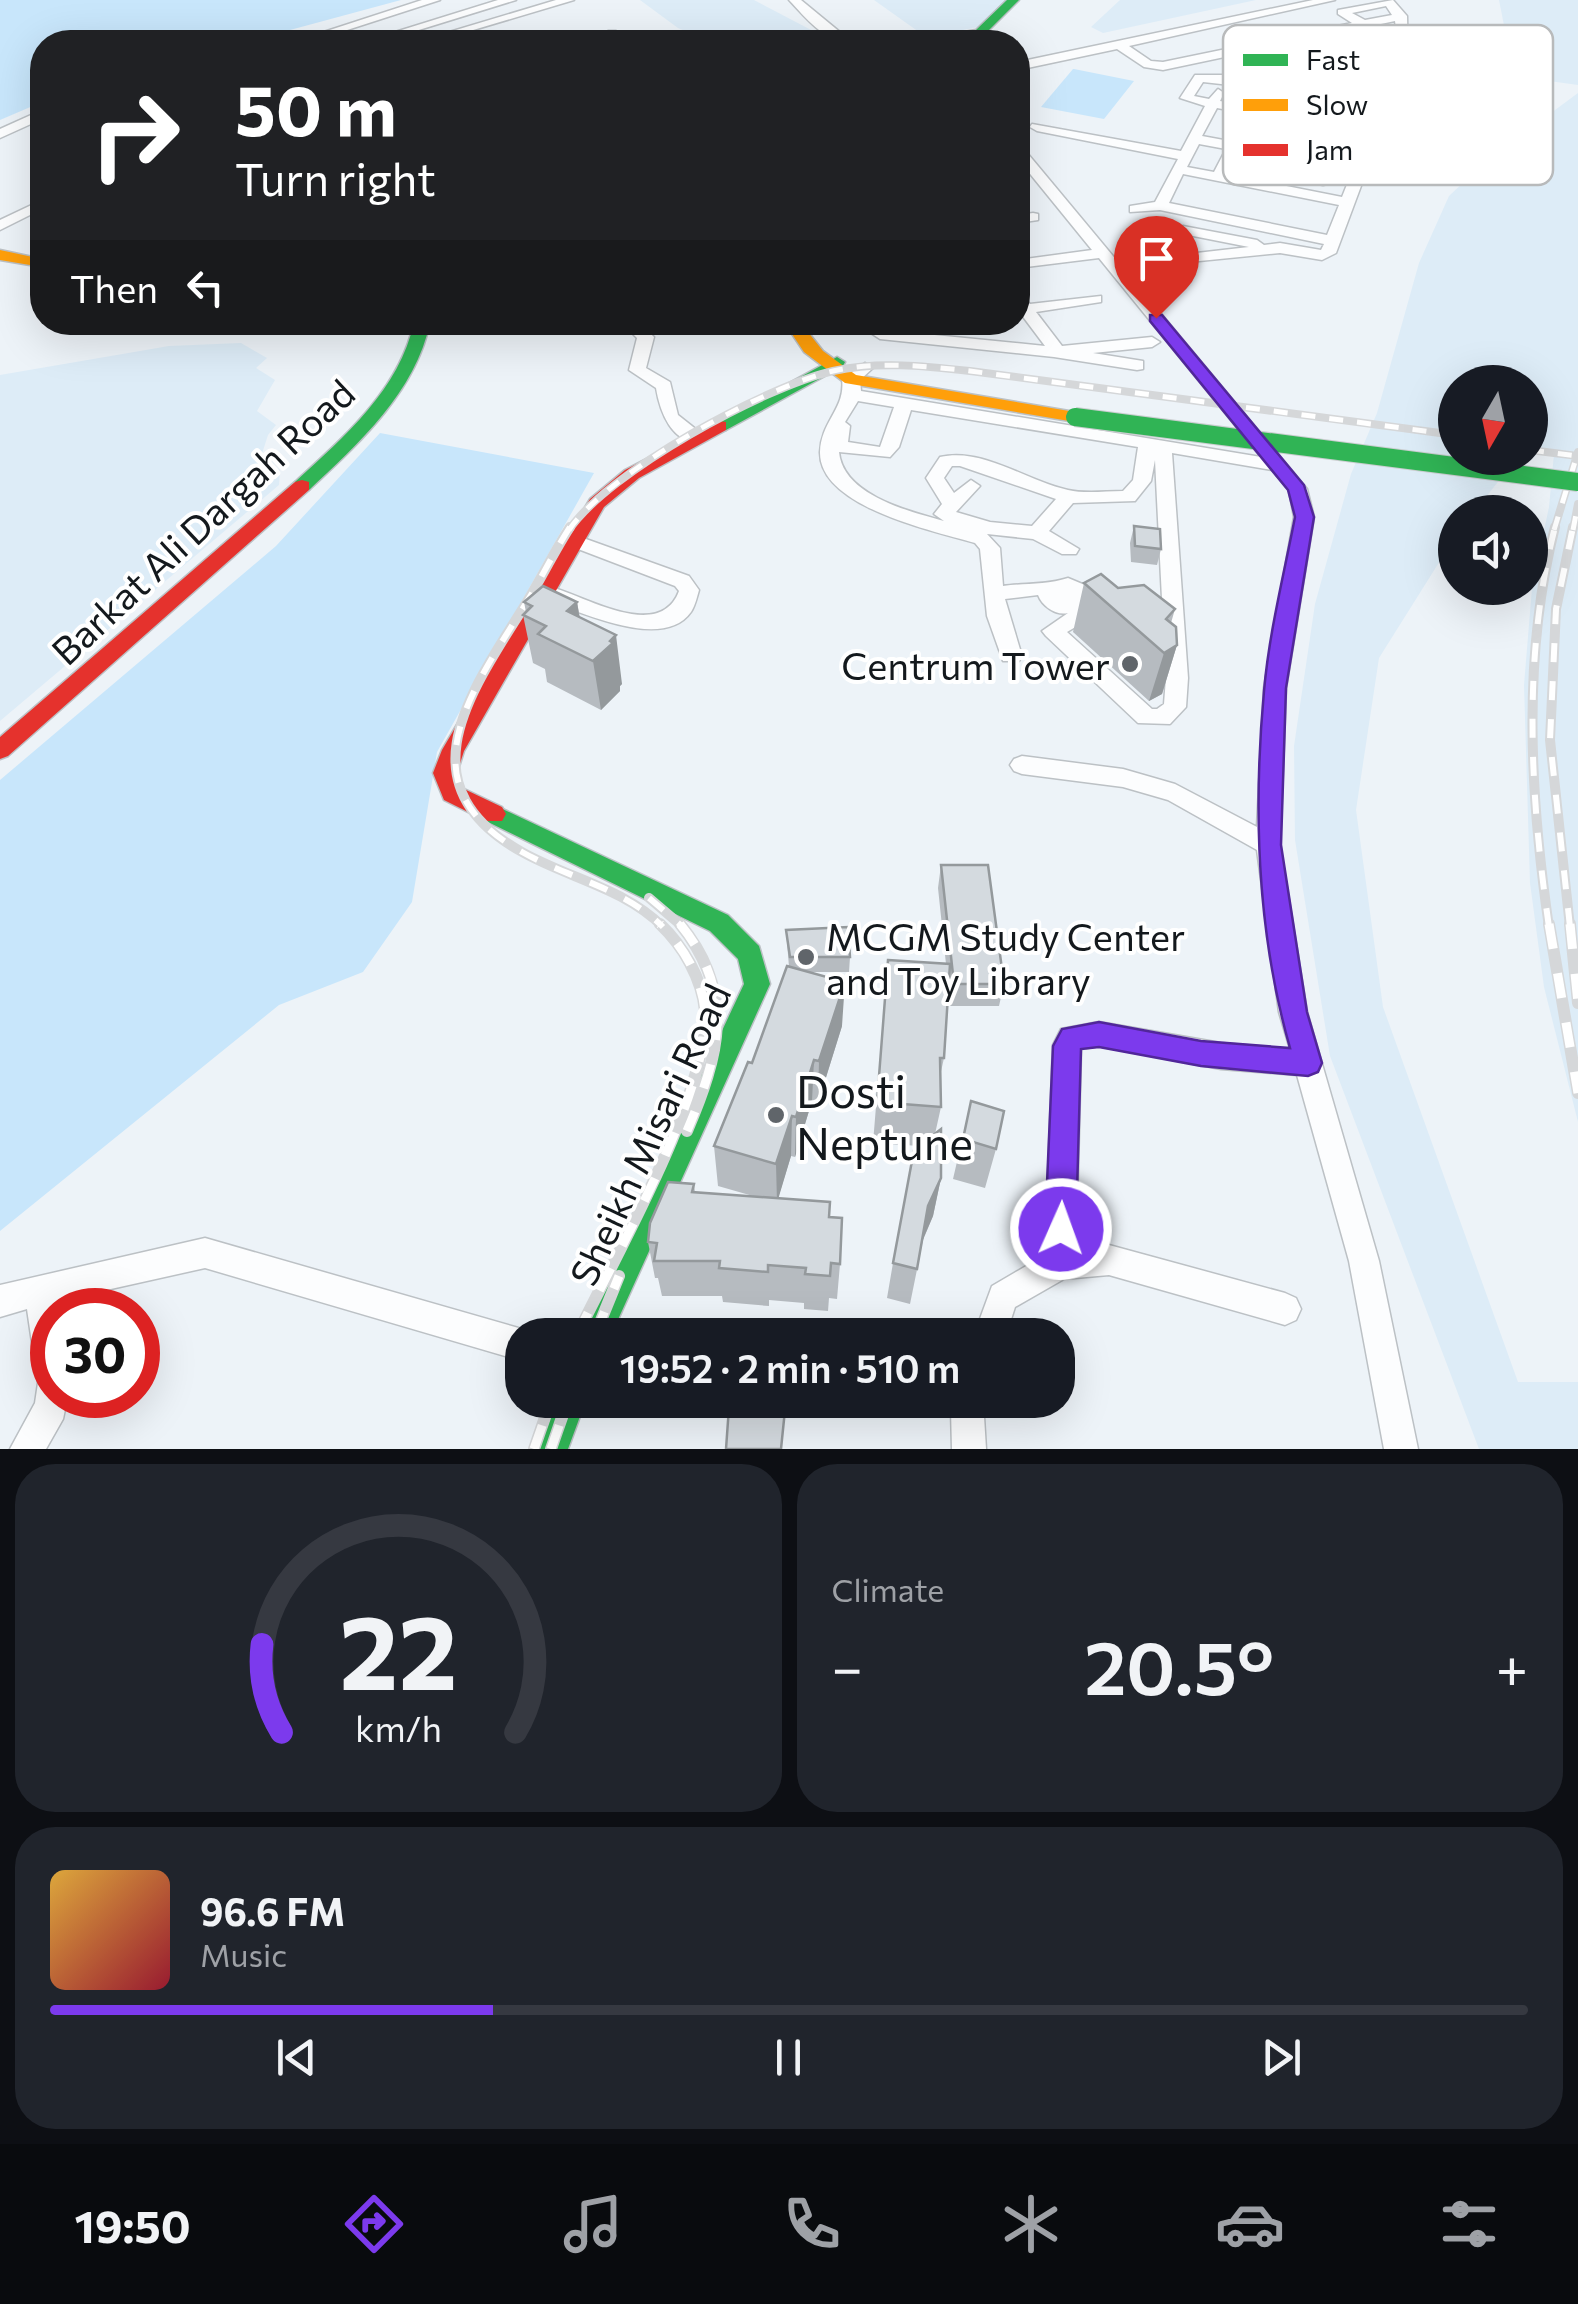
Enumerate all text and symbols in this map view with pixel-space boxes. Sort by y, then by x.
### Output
legend [1223,25,1553,185]
text: Fast [1306,42,1360,76]
text: 50 m [235,65,397,150]
icon: right [70,70,200,200]
text: Slow [1306,87,1368,121]
text: Jam [1306,132,1353,166]
text: Turn right [235,150,436,205]
pin [1114,216,1199,319]
icon: arrive [1129,231,1184,286]
icon: left [178,260,233,315]
text: Then [70,264,158,311]
north arrow [1438,365,1548,475]
map controls [1438,365,1548,605]
street label: Barkat Ali Dargah Road [41,368,363,674]
button: sound [1438,495,1548,605]
place label: Centrum Tower [841,641,1110,688]
marker: Centrum Tower [1119,653,1141,675]
place label: MCGM Study Center and Toy Library [826,912,1185,1003]
marker: MCGM Study Center and Toy Library [795,946,817,968]
street label: Sheikh Misari Road [558,976,740,1292]
place label: Dosti Neptune [796,1062,973,1169]
marker: Dosti Neptune [765,1104,787,1126]
position arrow [1009,1177,1113,1281]
speed limit sign: 30 [30,1288,160,1418]
text: 19:52 · 2 min · 510 m [620,1344,960,1391]
text: Climate [832,1569,944,1609]
text: 22 [339,1584,457,1711]
text: 20.5° [1084,1619,1274,1710]
text: − [832,1632,863,1699]
text: + [1496,1632,1528,1699]
text: km/h [355,1706,442,1749]
text: 96.6 FM [200,1887,345,1934]
text: Music [200,1934,287,1974]
icon: previous [269,2030,324,2085]
icon: pause [761,2030,816,2085]
icon: next [1254,2030,1309,2085]
icon: directions [339,2189,409,2259]
icon: music [558,2189,628,2259]
icon: phone [777,2189,847,2259]
icon: climate [996,2189,1066,2259]
icon: car [1215,2189,1285,2259]
icon: filters [1434,2189,1504,2259]
text: 19:50 [74,2197,191,2252]

